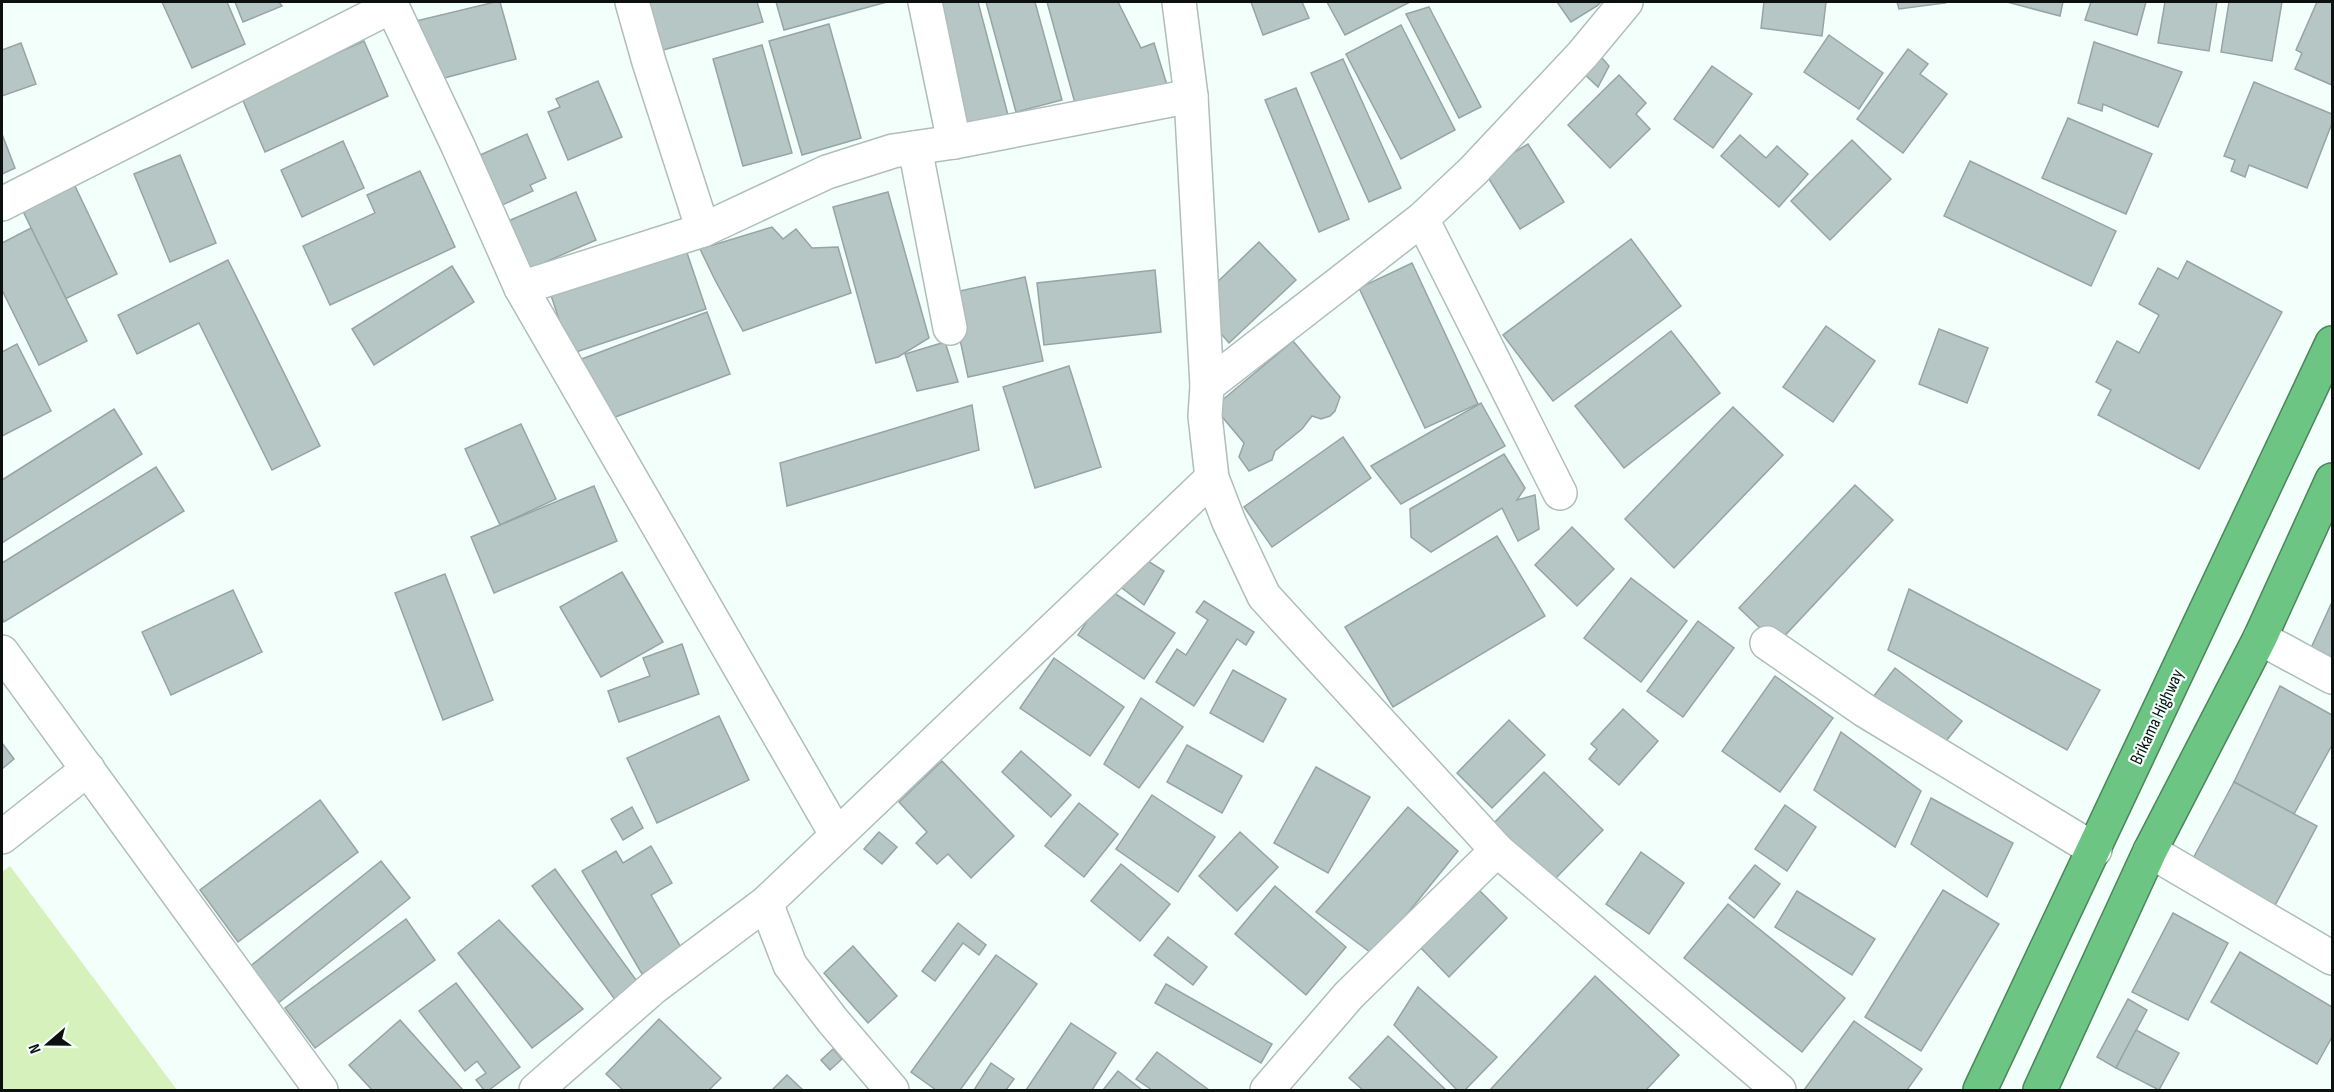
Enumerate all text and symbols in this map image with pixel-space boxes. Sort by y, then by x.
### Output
street label: Brikama Highway [2126,666,2188,768]
north arrow [18,1014,78,1074]
text: N [25,1041,46,1056]

